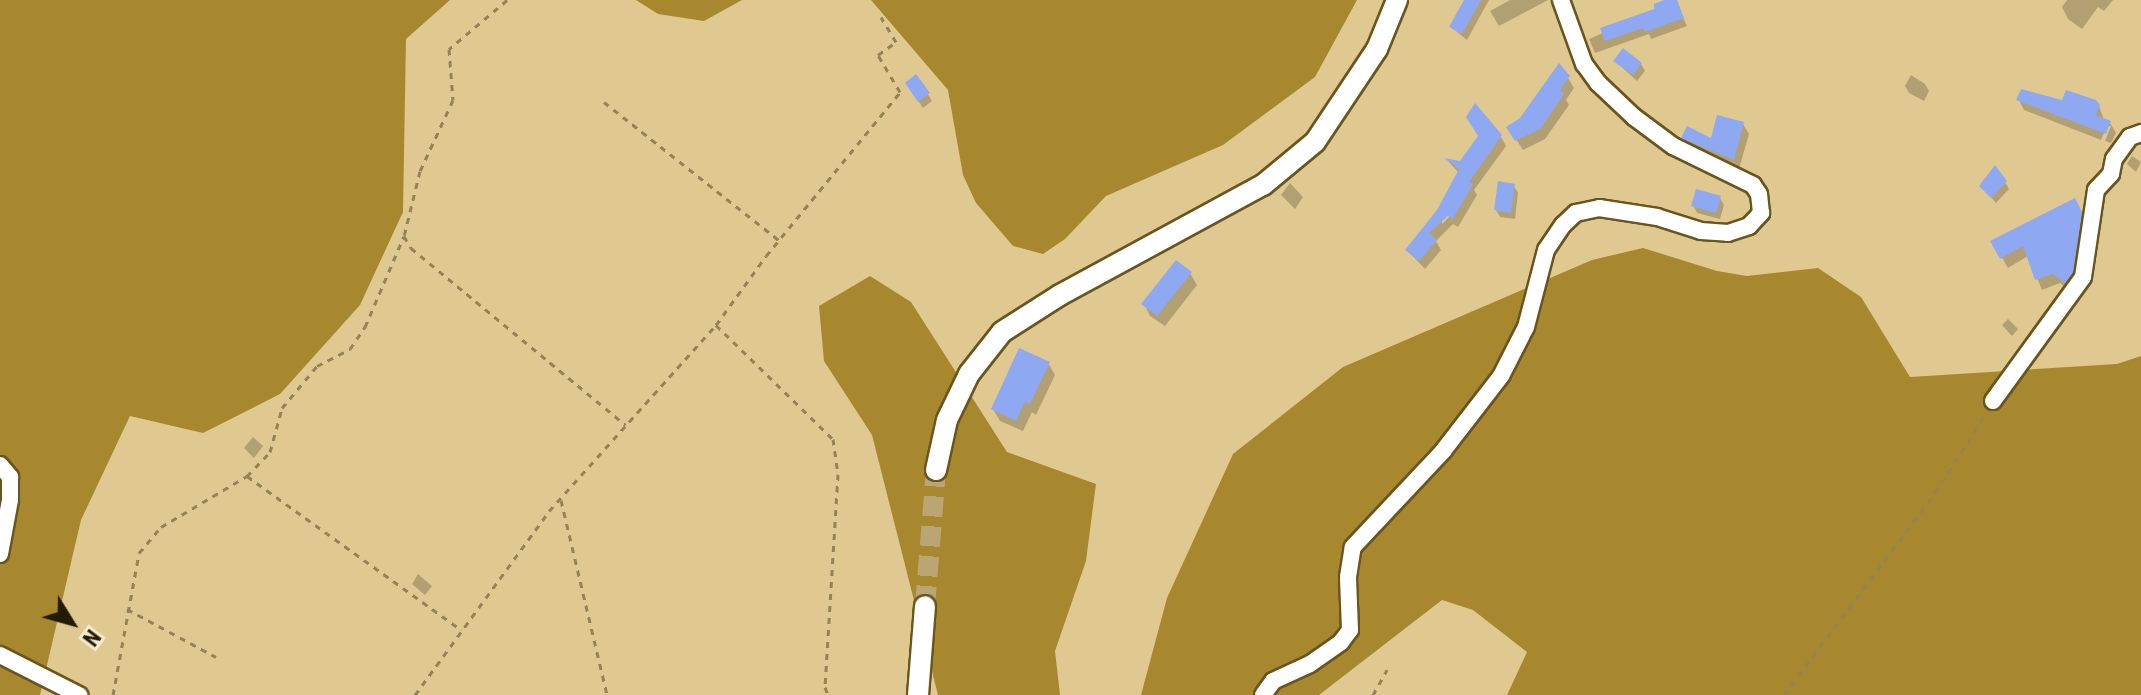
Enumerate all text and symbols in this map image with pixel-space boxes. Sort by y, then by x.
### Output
north arrow [32,583,112,663]
text: N [78,625,106,651]

